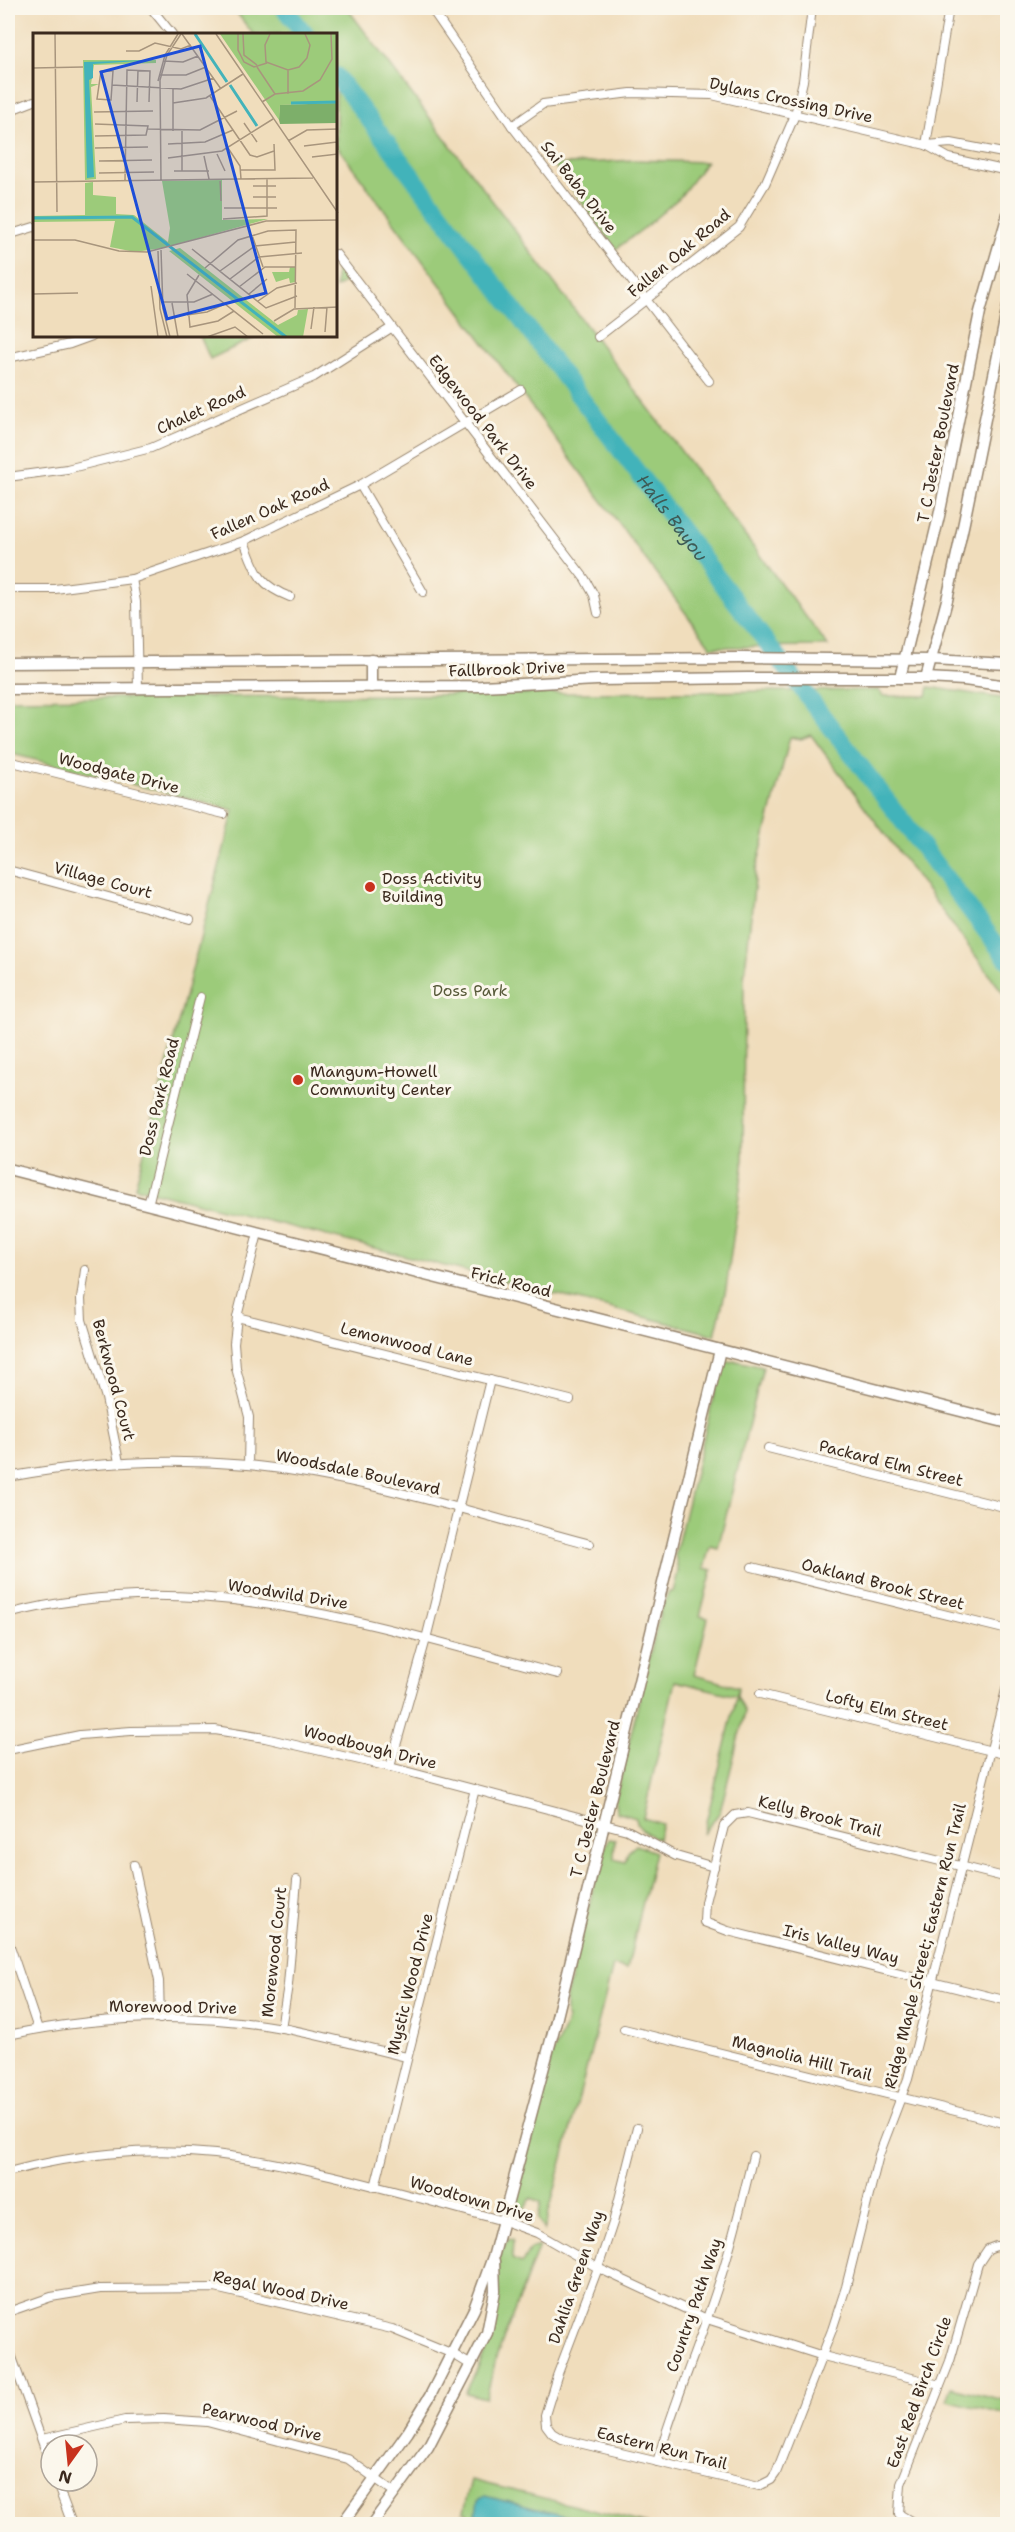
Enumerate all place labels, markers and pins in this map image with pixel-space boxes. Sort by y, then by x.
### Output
place label: Doss Activity Building [382,868,482,907]
marker: Doss Activity Building [363,880,377,894]
place label: Mangum-Howell Community Center [310,1061,452,1100]
marker: Mangum-Howell Community Center [291,1073,305,1087]

